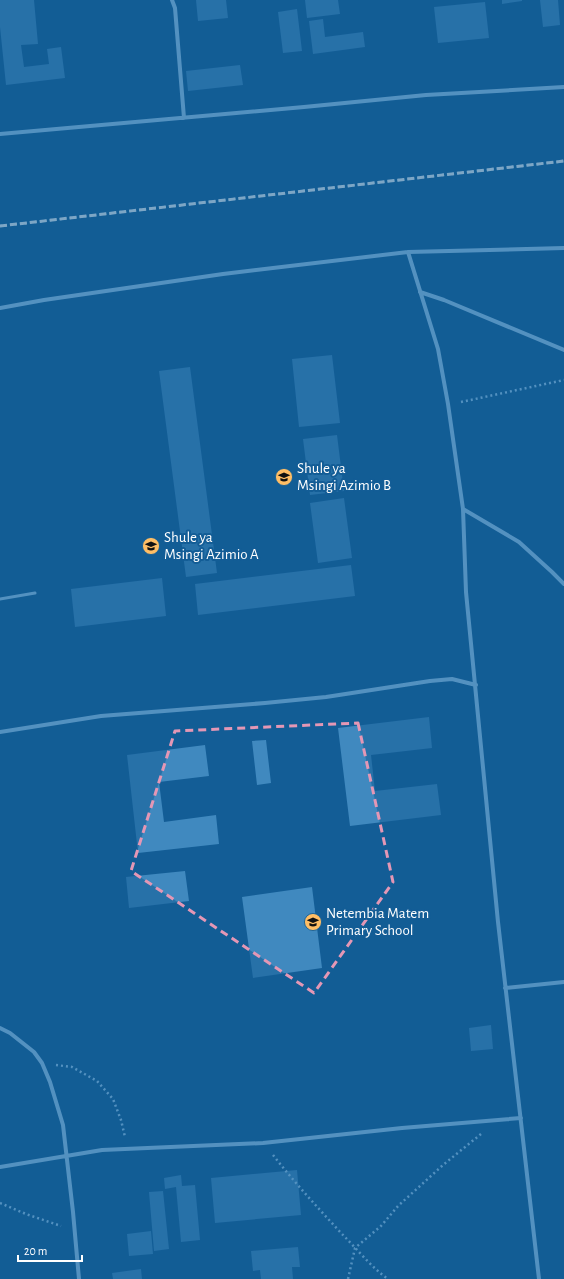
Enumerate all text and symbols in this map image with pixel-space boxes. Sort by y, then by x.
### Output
place label: Shule ya Msingi Azimio B [297,461,391,493]
school or university icon: Shule ya Msingi Azimio B [274,467,294,487]
place label: Shule ya Msingi Azimio A [164,530,259,562]
school or university icon: Shule ya Msingi Azimio A [141,536,161,556]
place label: Netembia Matem Primary School [326,906,429,938]
school or university icon: Netembia Matem Primary School [303,912,323,932]
scale bar [18,1237,82,1263]
text: 20 m [24,1245,47,1257]

